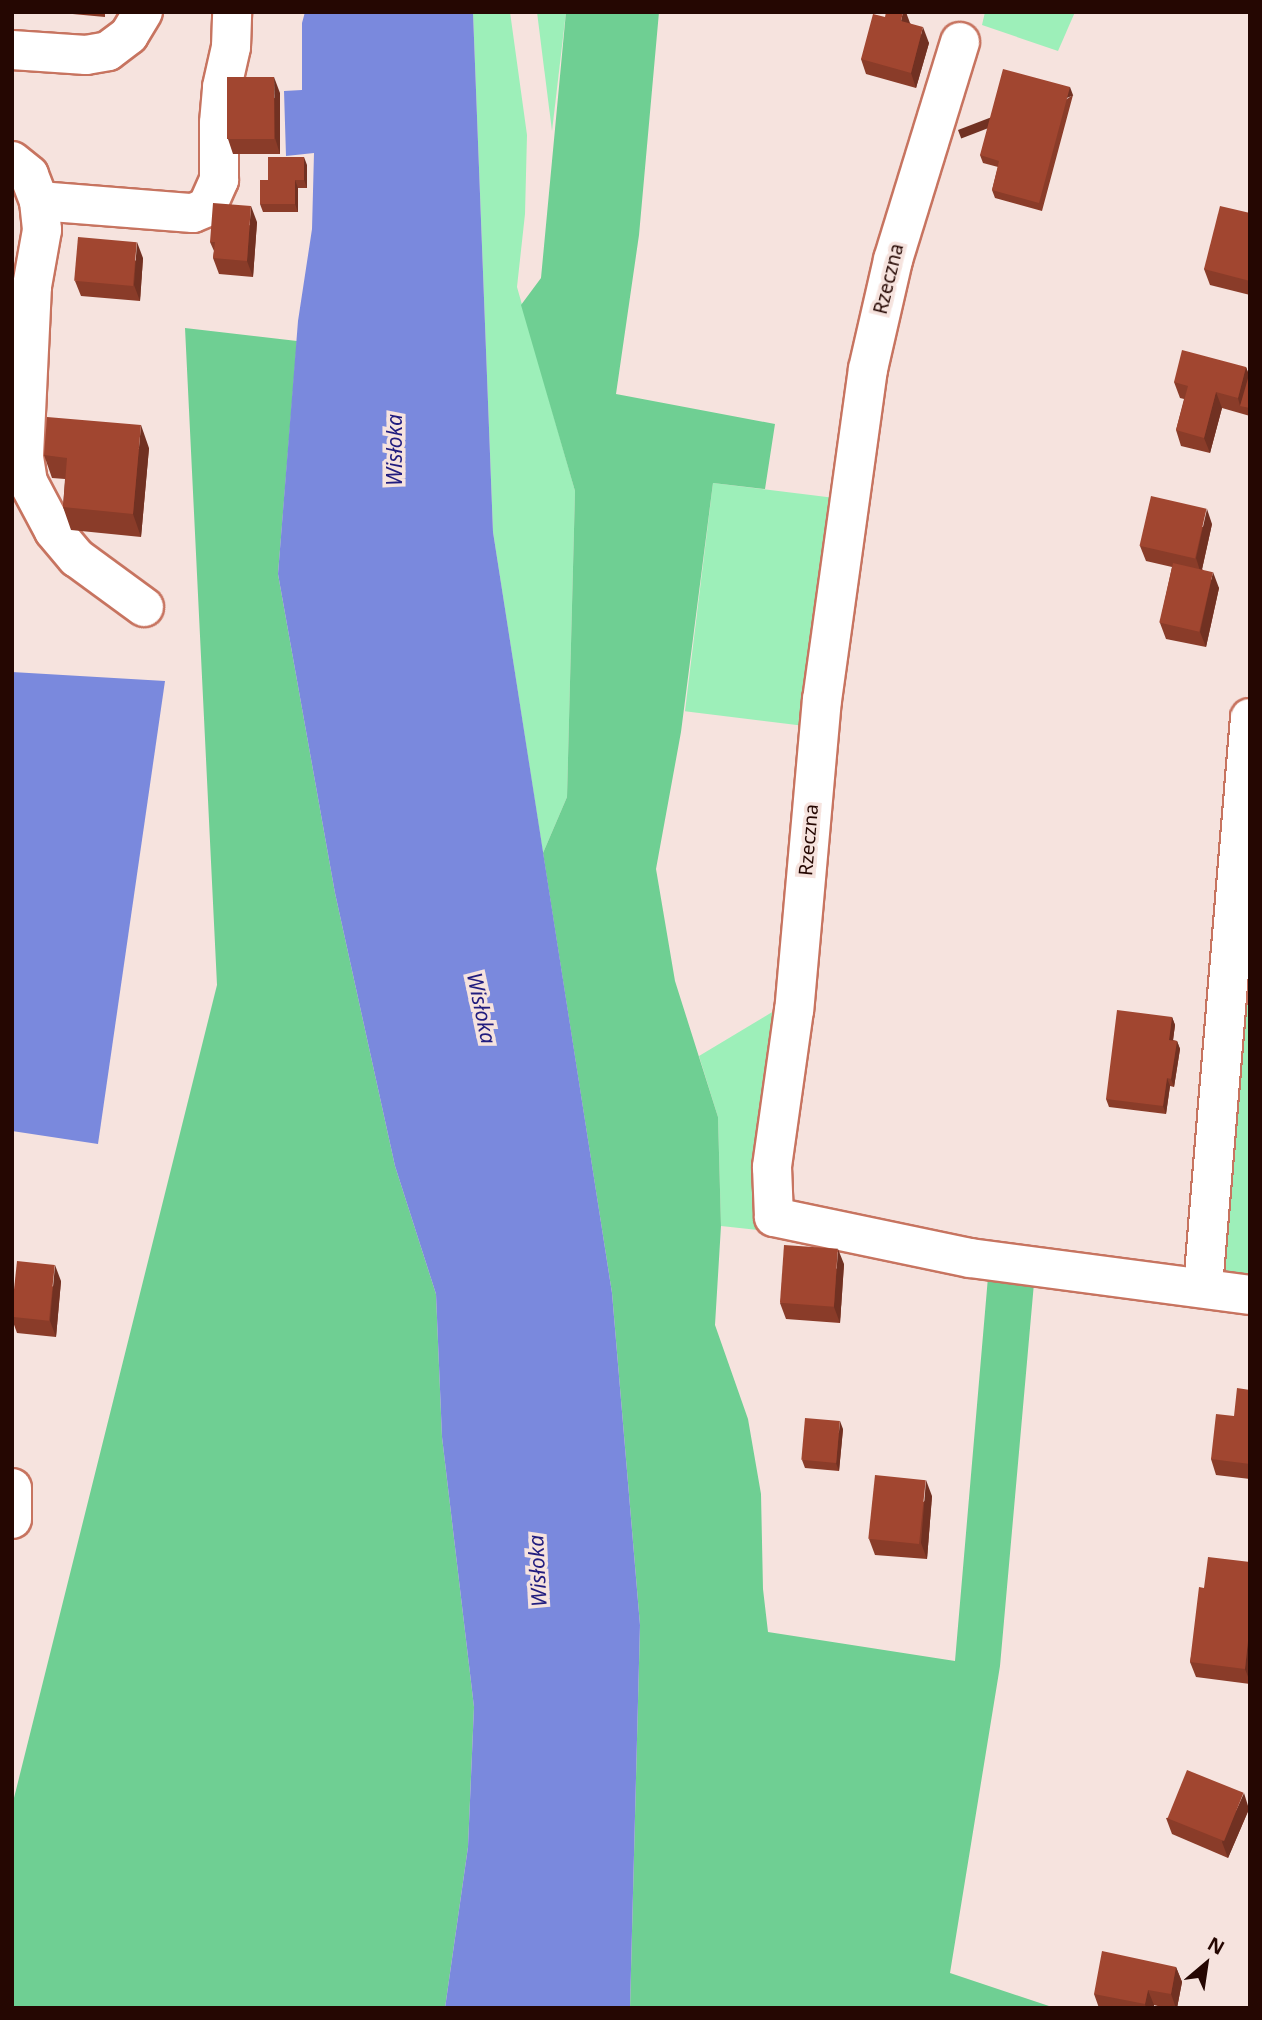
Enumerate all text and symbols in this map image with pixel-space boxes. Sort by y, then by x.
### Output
street label: Rzeczna [869,241,909,317]
water label: Wisłoka [381,414,407,486]
street label: Rzeczna [795,803,823,877]
water label: Wisłoka [462,970,502,1046]
water label: Wisłoka [523,1534,551,1608]
north arrow [1171,1929,1241,1999]
text: N [1203,1931,1229,1961]

